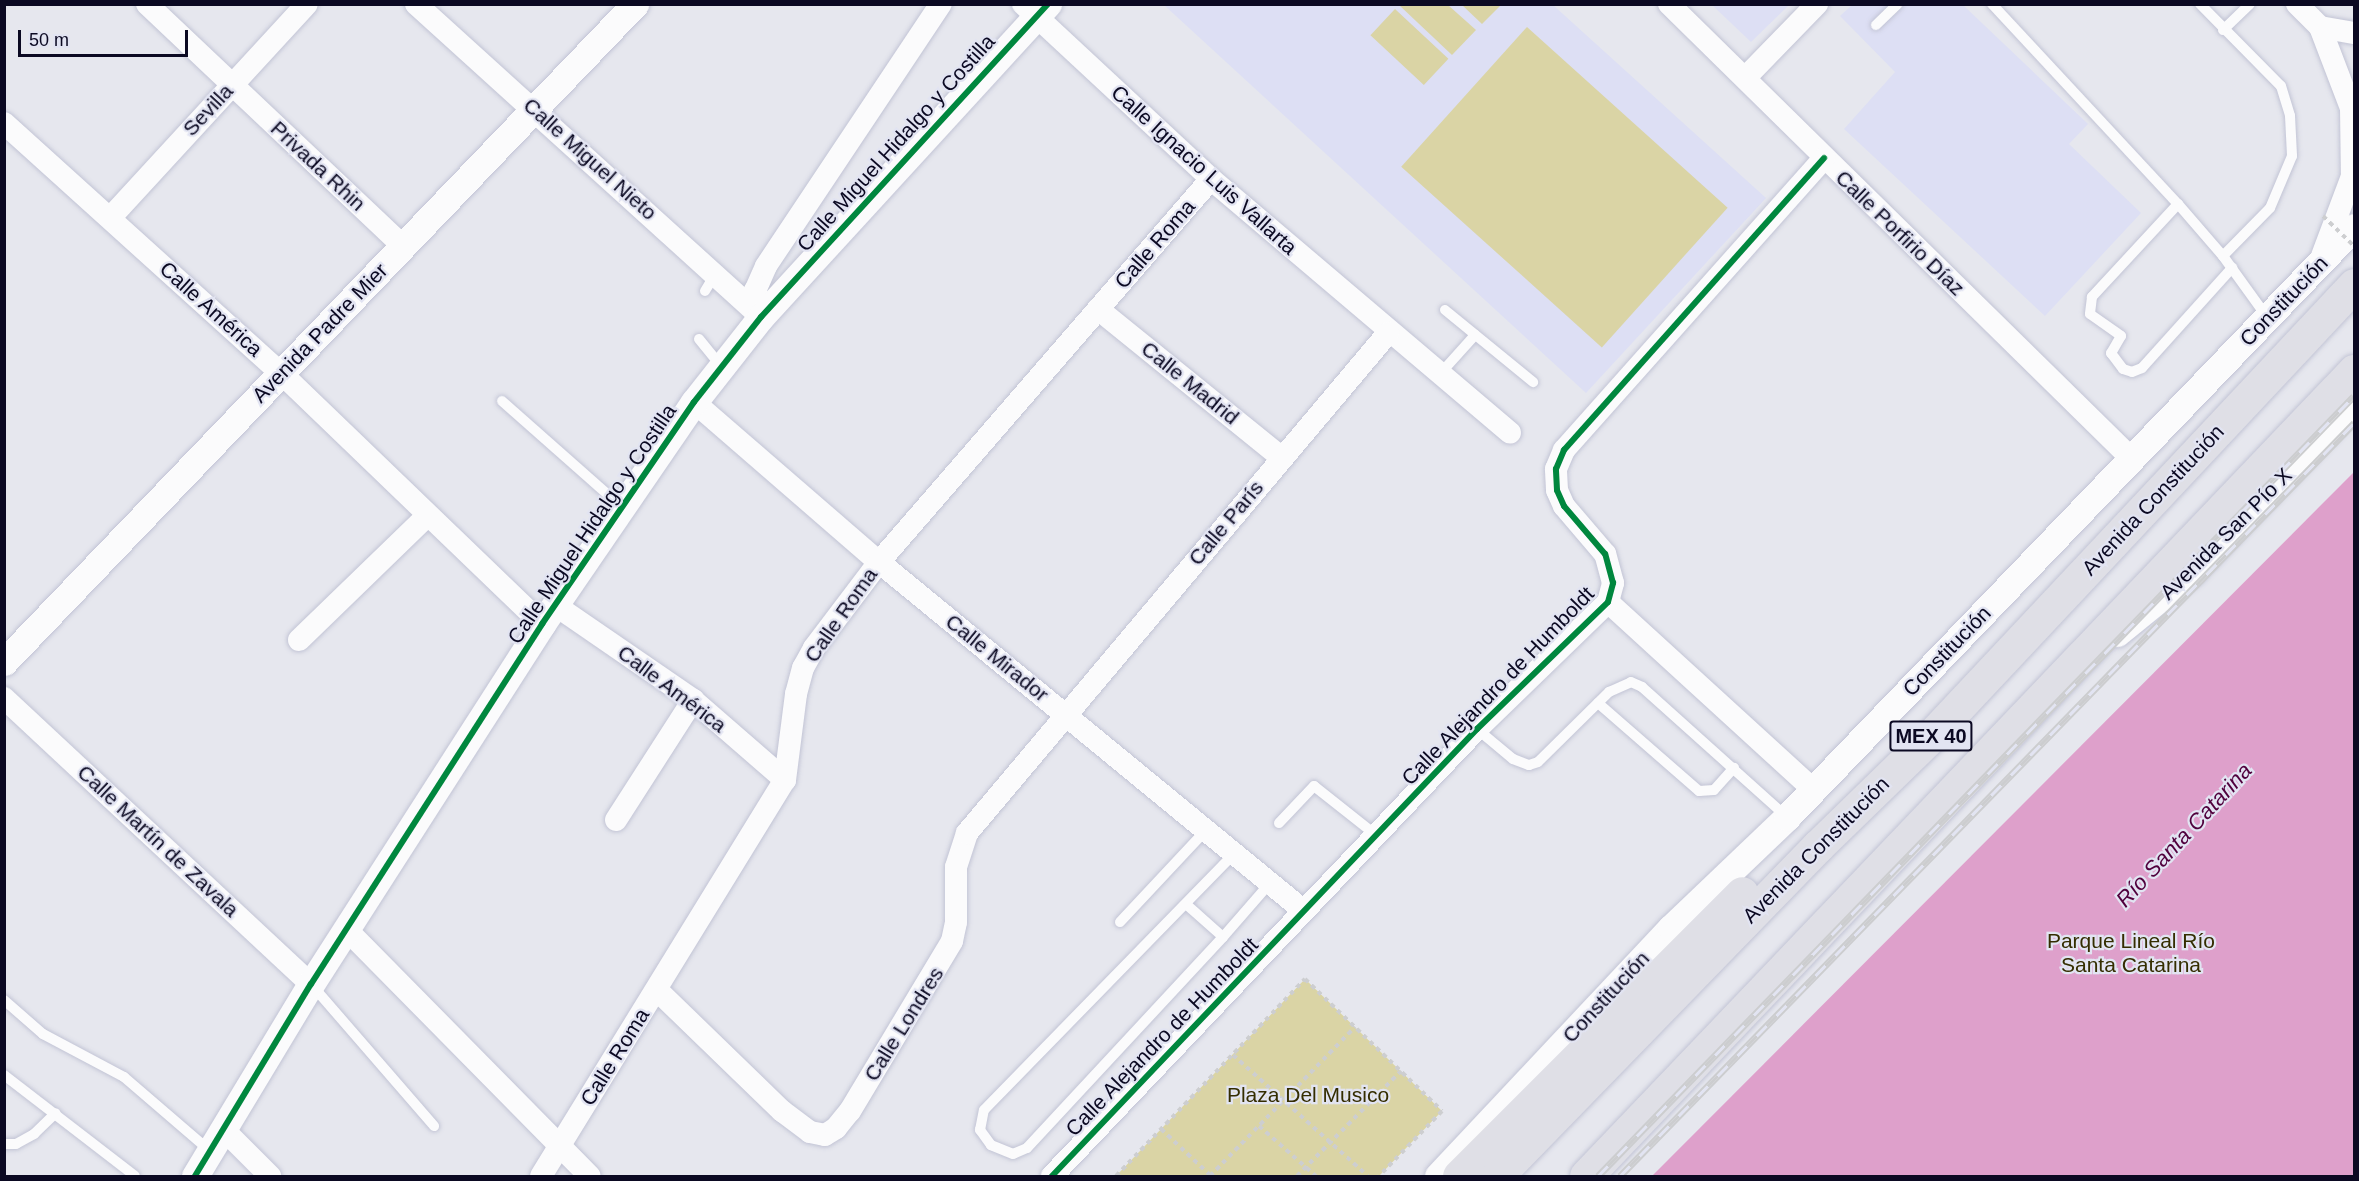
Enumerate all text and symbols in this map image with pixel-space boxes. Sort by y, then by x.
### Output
scale bar [21,18,190,56]
street label: Calle Miguel Hidalgo y Costilla [792,29,1000,257]
text: 50 m [29,30,69,50]
street label: Sevilla [178,79,238,141]
street label: Calle Ignacio Luis Vallarta [1106,80,1302,260]
street label: Calle Miguel Nieto [518,93,662,225]
street label: Privada Rhin [265,116,371,216]
street label: Calle Porfirio Díaz [1830,165,1970,301]
street label: Calle Roma [1110,194,1200,294]
street label: Constitución [2235,251,2333,351]
street label: Calle América [154,256,268,362]
street label: Avenida Padre Mier [247,258,393,408]
street label: Calle Madrid [1136,336,1244,430]
street label: Calle Miguel Hidalgo y Costilla [502,399,682,649]
street label: Avenida Constitución [2077,419,2229,581]
street label: Avenida San Pío X [2155,463,2297,605]
street label: Calle París [1183,476,1269,570]
street label: Calle Roma [799,563,883,667]
street label: Calle Alejandro de Humboldt [1396,581,1600,791]
street label: Constitución [1898,601,1996,701]
street label: Calle Mirador [941,609,1053,707]
street label: Calle América [612,640,732,738]
road number: MEX 40 [1889,719,1973,753]
water label: Río Santa Catarina [2111,758,2257,912]
street label: Calle Martín de Zavala [72,760,244,922]
street label: Avenida Constitución [1737,771,1895,929]
park label: Parque Lineal Río Santa Catarina [2047,928,2215,978]
street label: Calle Alejandro de Humboldt [1060,932,1264,1142]
street label: Constitución [1557,946,1655,1048]
street label: Calle Londres [859,962,949,1086]
street label: Calle Roma [575,1004,655,1110]
park label: Plaza Del Musico [1227,1082,1389,1108]

